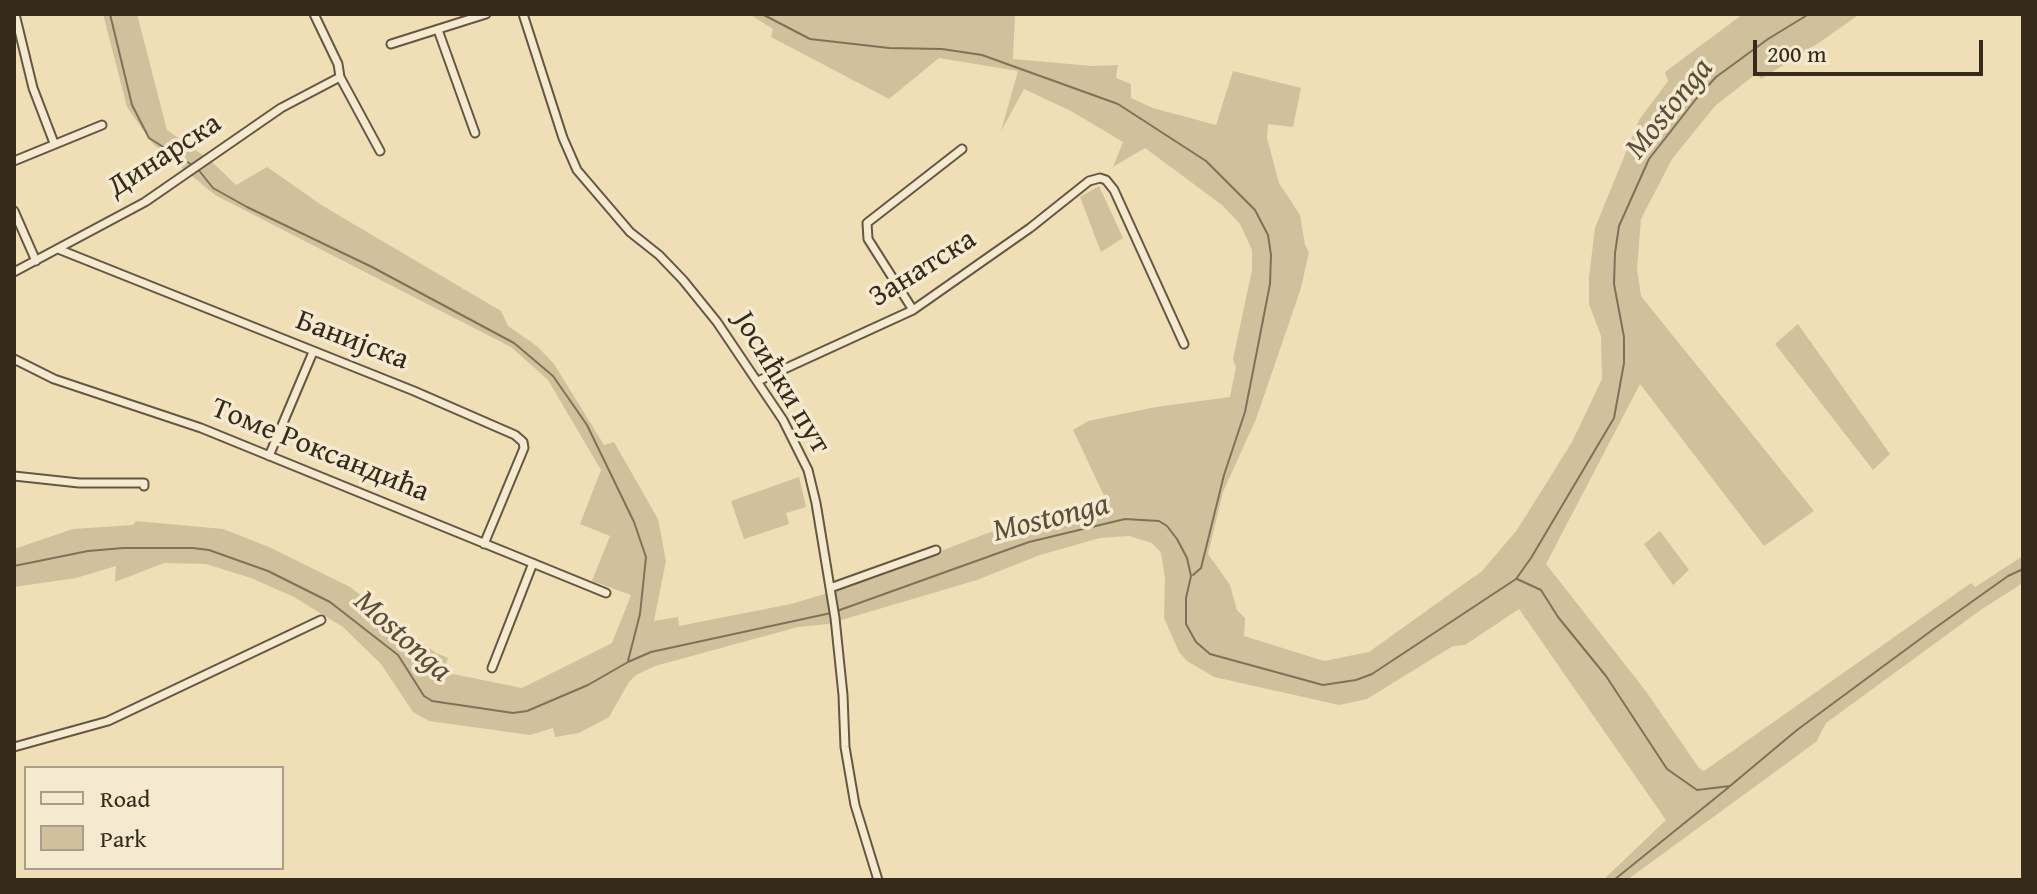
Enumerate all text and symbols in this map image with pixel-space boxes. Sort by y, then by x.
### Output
scale bar [1757,24,1987,74]
text: 200 m [1767,36,1827,71]
water label: Mostonga [1618,51,1722,167]
street label: Динарска [101,106,229,206]
street label: Занатска [863,222,983,316]
street label: Банијска [291,303,413,379]
street label: Јосићки пут [724,305,838,461]
street label: Томе Роксандића [206,391,434,511]
water label: Mostonga [989,486,1113,552]
water label: Mostonga [345,583,459,691]
legend [24,766,284,870]
text: Road [100,781,150,816]
text: Park [100,821,146,856]

